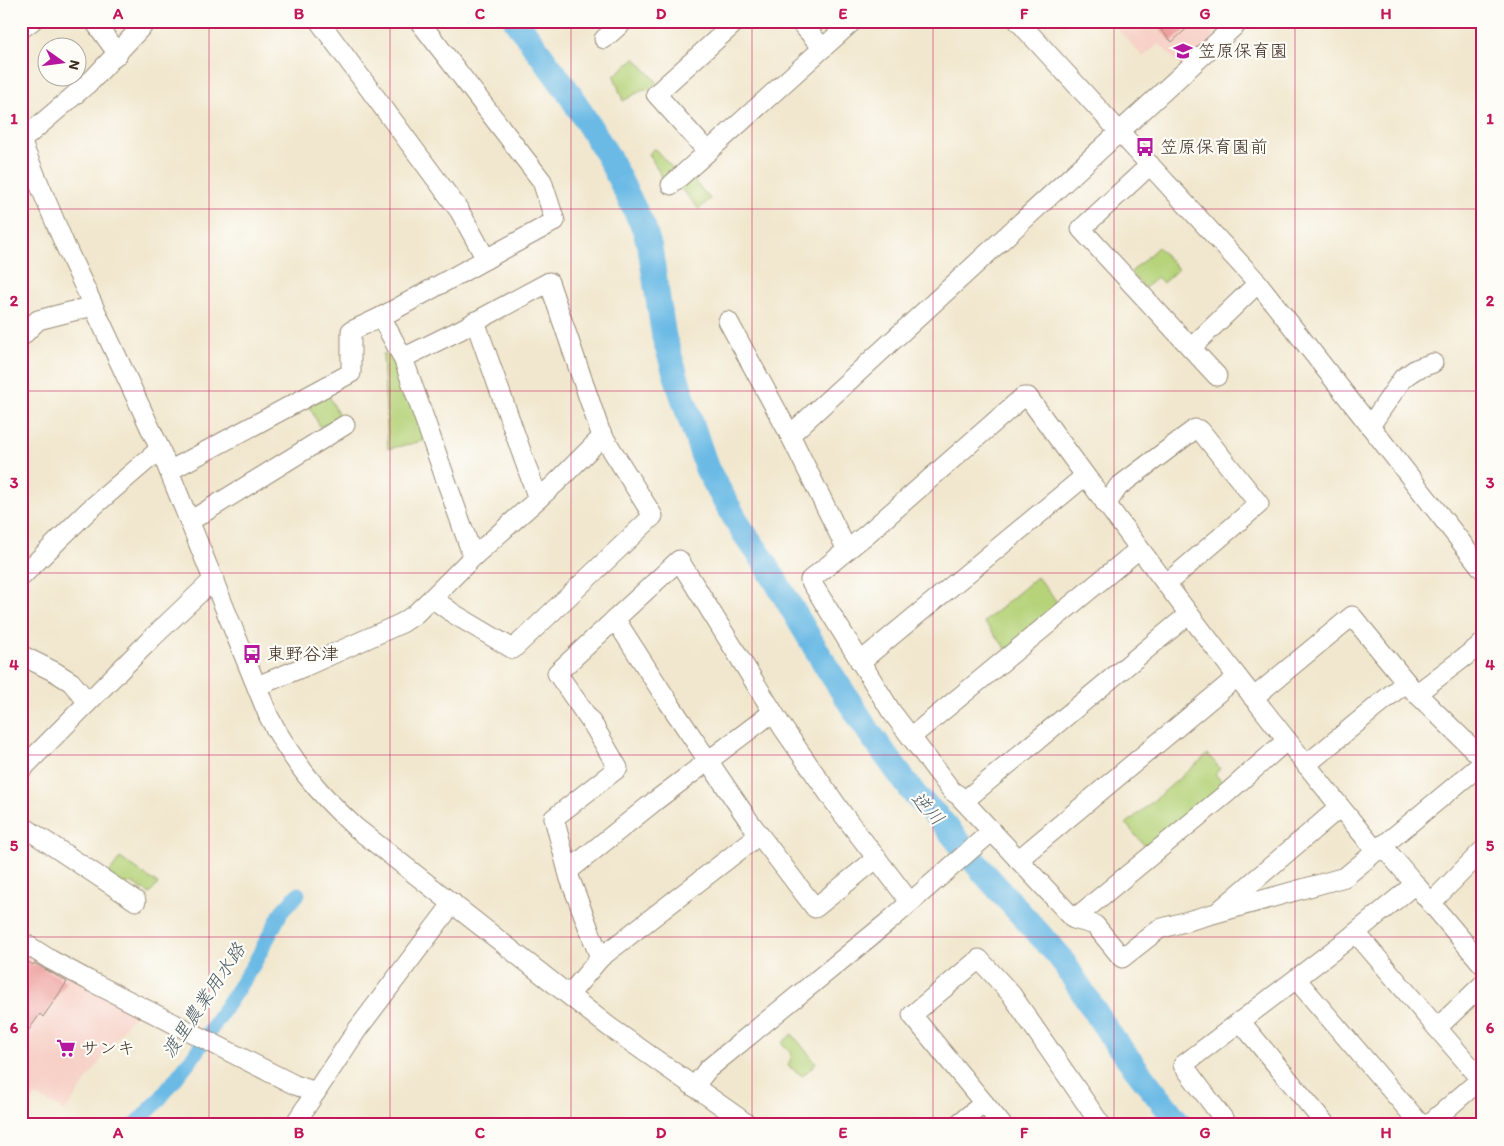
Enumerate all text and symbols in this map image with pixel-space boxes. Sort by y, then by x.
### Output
text: A [112,4,124,23]
text: B [294,4,305,23]
text: C [475,4,486,23]
text: D [656,4,667,23]
text: E [839,4,848,23]
text: F [1020,4,1029,23]
text: G [1199,4,1211,23]
text: H [1380,4,1392,23]
north arrow [38,38,88,88]
school or university icon: 笠原保育園 [1172,40,1194,62]
place label: 笠原保育園 [1198,40,1288,62]
text: N [65,58,84,72]
text: 1 [10,109,18,128]
text: 1 [1486,109,1494,128]
bus stop icon: 笠原保育園前 [1134,136,1156,158]
place label: 笠原保育園前 [1160,136,1268,158]
text: 2 [10,291,19,310]
text: 2 [1486,291,1495,310]
text: 3 [10,473,19,492]
text: 3 [1486,473,1495,492]
bus stop icon: 東野谷津 [241,643,263,665]
place label: 東野谷津 [267,643,339,665]
text: 4 [9,655,19,674]
text: 4 [1485,655,1495,674]
water label: 逆川 [906,787,949,830]
text: 5 [10,836,19,855]
text: 5 [1486,836,1495,855]
water label: 渡里農業用水路 [157,938,251,1062]
text: 6 [10,1018,19,1037]
text: 6 [1486,1018,1495,1037]
supermarket icon: サンキ [55,1037,77,1059]
place label: サンキ [81,1037,135,1059]
text: A [112,1123,124,1142]
text: B [294,1123,305,1142]
text: C [475,1123,486,1142]
text: D [656,1123,667,1142]
text: E [839,1123,848,1142]
text: F [1020,1123,1029,1142]
text: G [1199,1123,1211,1142]
text: H [1380,1123,1392,1142]

